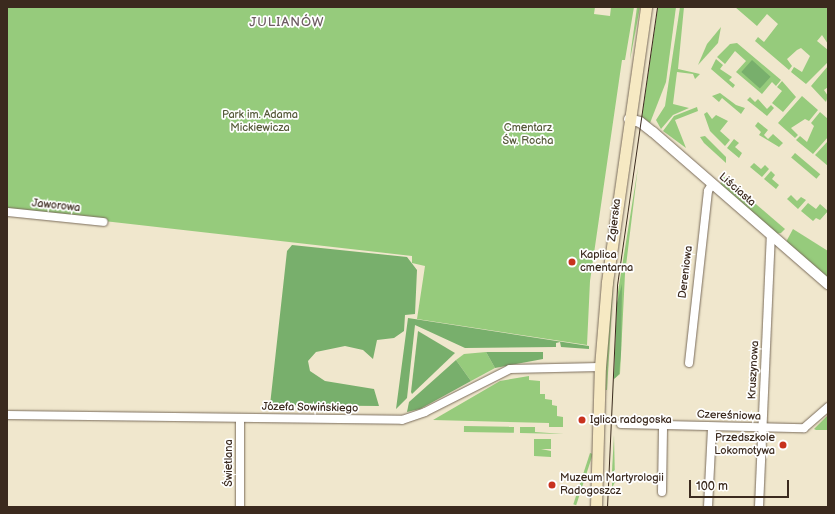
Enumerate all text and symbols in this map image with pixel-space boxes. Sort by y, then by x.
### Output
district label: JULIANÓW [249,14,325,30]
park label: Park im. Adama Mickiewicza [222,109,298,135]
park label: Cmentarz Św. Rocha [503,122,553,148]
street label: Liściasta [716,170,758,210]
street label: Jaworowa [31,197,81,215]
street label: Zgierska [606,198,624,242]
street label: Dereniowa [676,245,696,299]
place label: Kaplica cmentarna [580,249,633,275]
marker: Kaplica cmentarna [567,257,577,267]
street label: Kruszynowa [746,340,762,400]
street label: Józefa Sowińskiego [261,401,359,415]
street label: Czereśniowa [697,408,761,424]
place label: Iglica radogoska [590,413,672,427]
marker: Iglica radogoska [577,415,587,425]
place label: Przedszkole Lokomotywa [714,432,775,458]
street label: Świetlana [222,439,236,487]
marker: Przedszkole Lokomotywa [778,440,788,450]
place label: Muzeum Martyrologii Radogoszcz [560,472,664,498]
scale bar [691,472,791,498]
text: 100 m [696,479,728,494]
marker: Muzeum Martyrologii Radogoszcz [547,480,557,490]

